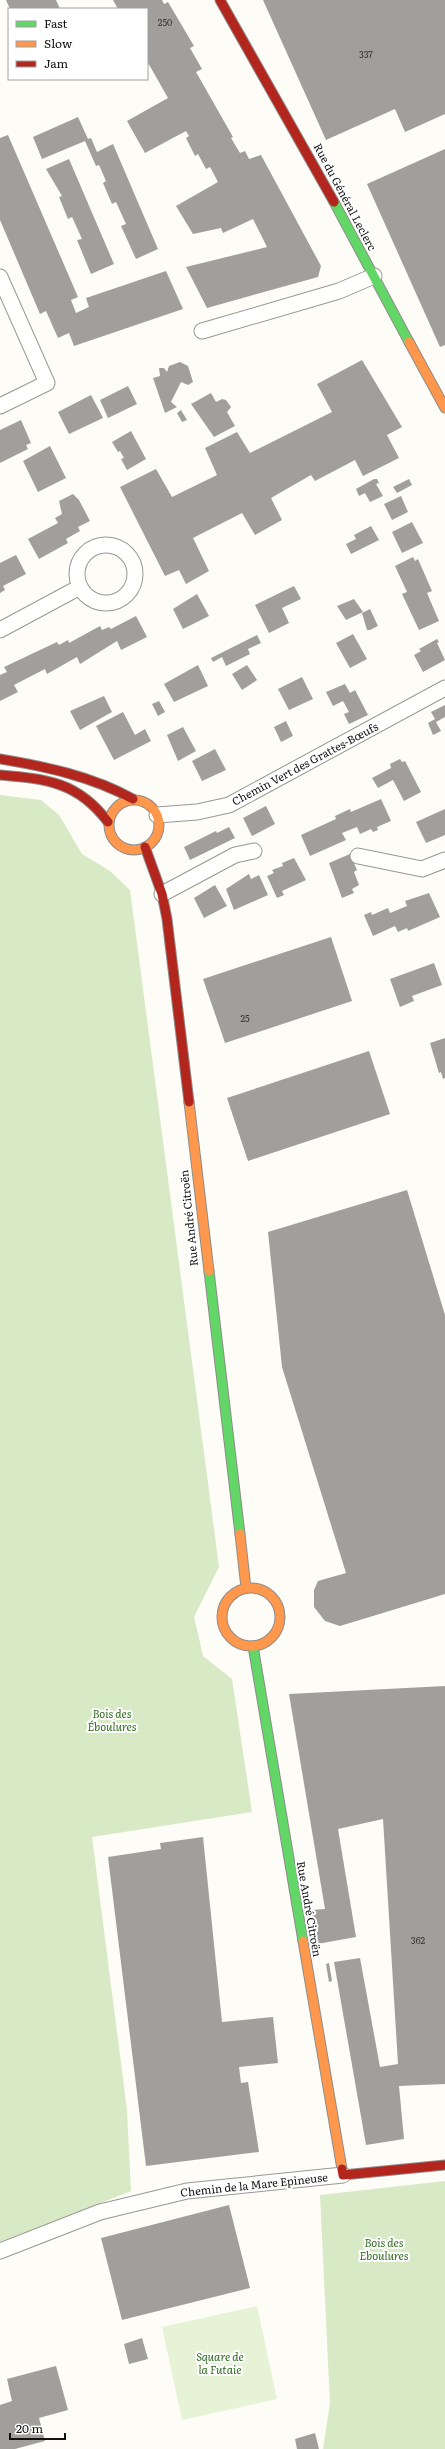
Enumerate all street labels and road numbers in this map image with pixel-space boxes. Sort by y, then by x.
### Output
street label: Rue du Général Leclerc [311,140,381,254]
street label: Chemin Vert des Grattes-Bœufs [229,718,381,809]
street label: Rue André Citroën [175,1169,201,1267]
street label: Rue André Citroën [294,1860,326,1958]
street label: Chemin de la Mare Epineuse [179,2168,329,2200]

